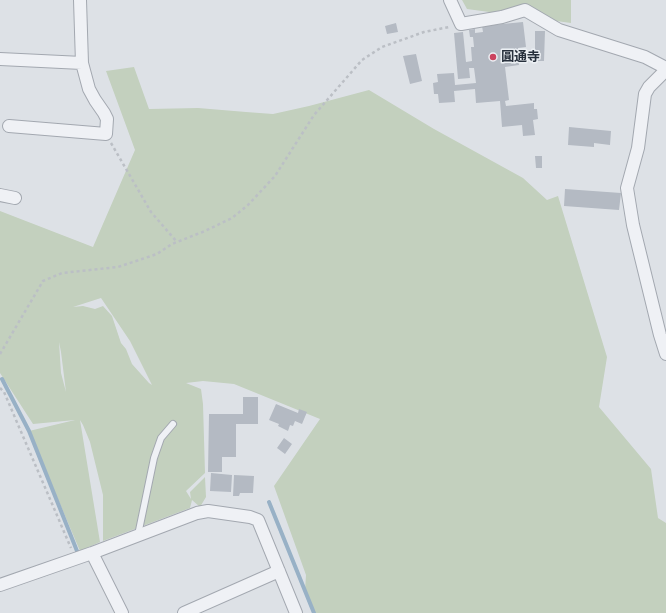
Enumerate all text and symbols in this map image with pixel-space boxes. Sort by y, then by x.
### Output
place label: 圓通寺 [501,49,540,65]
marker: 圓通寺 [488,52,498,62]

